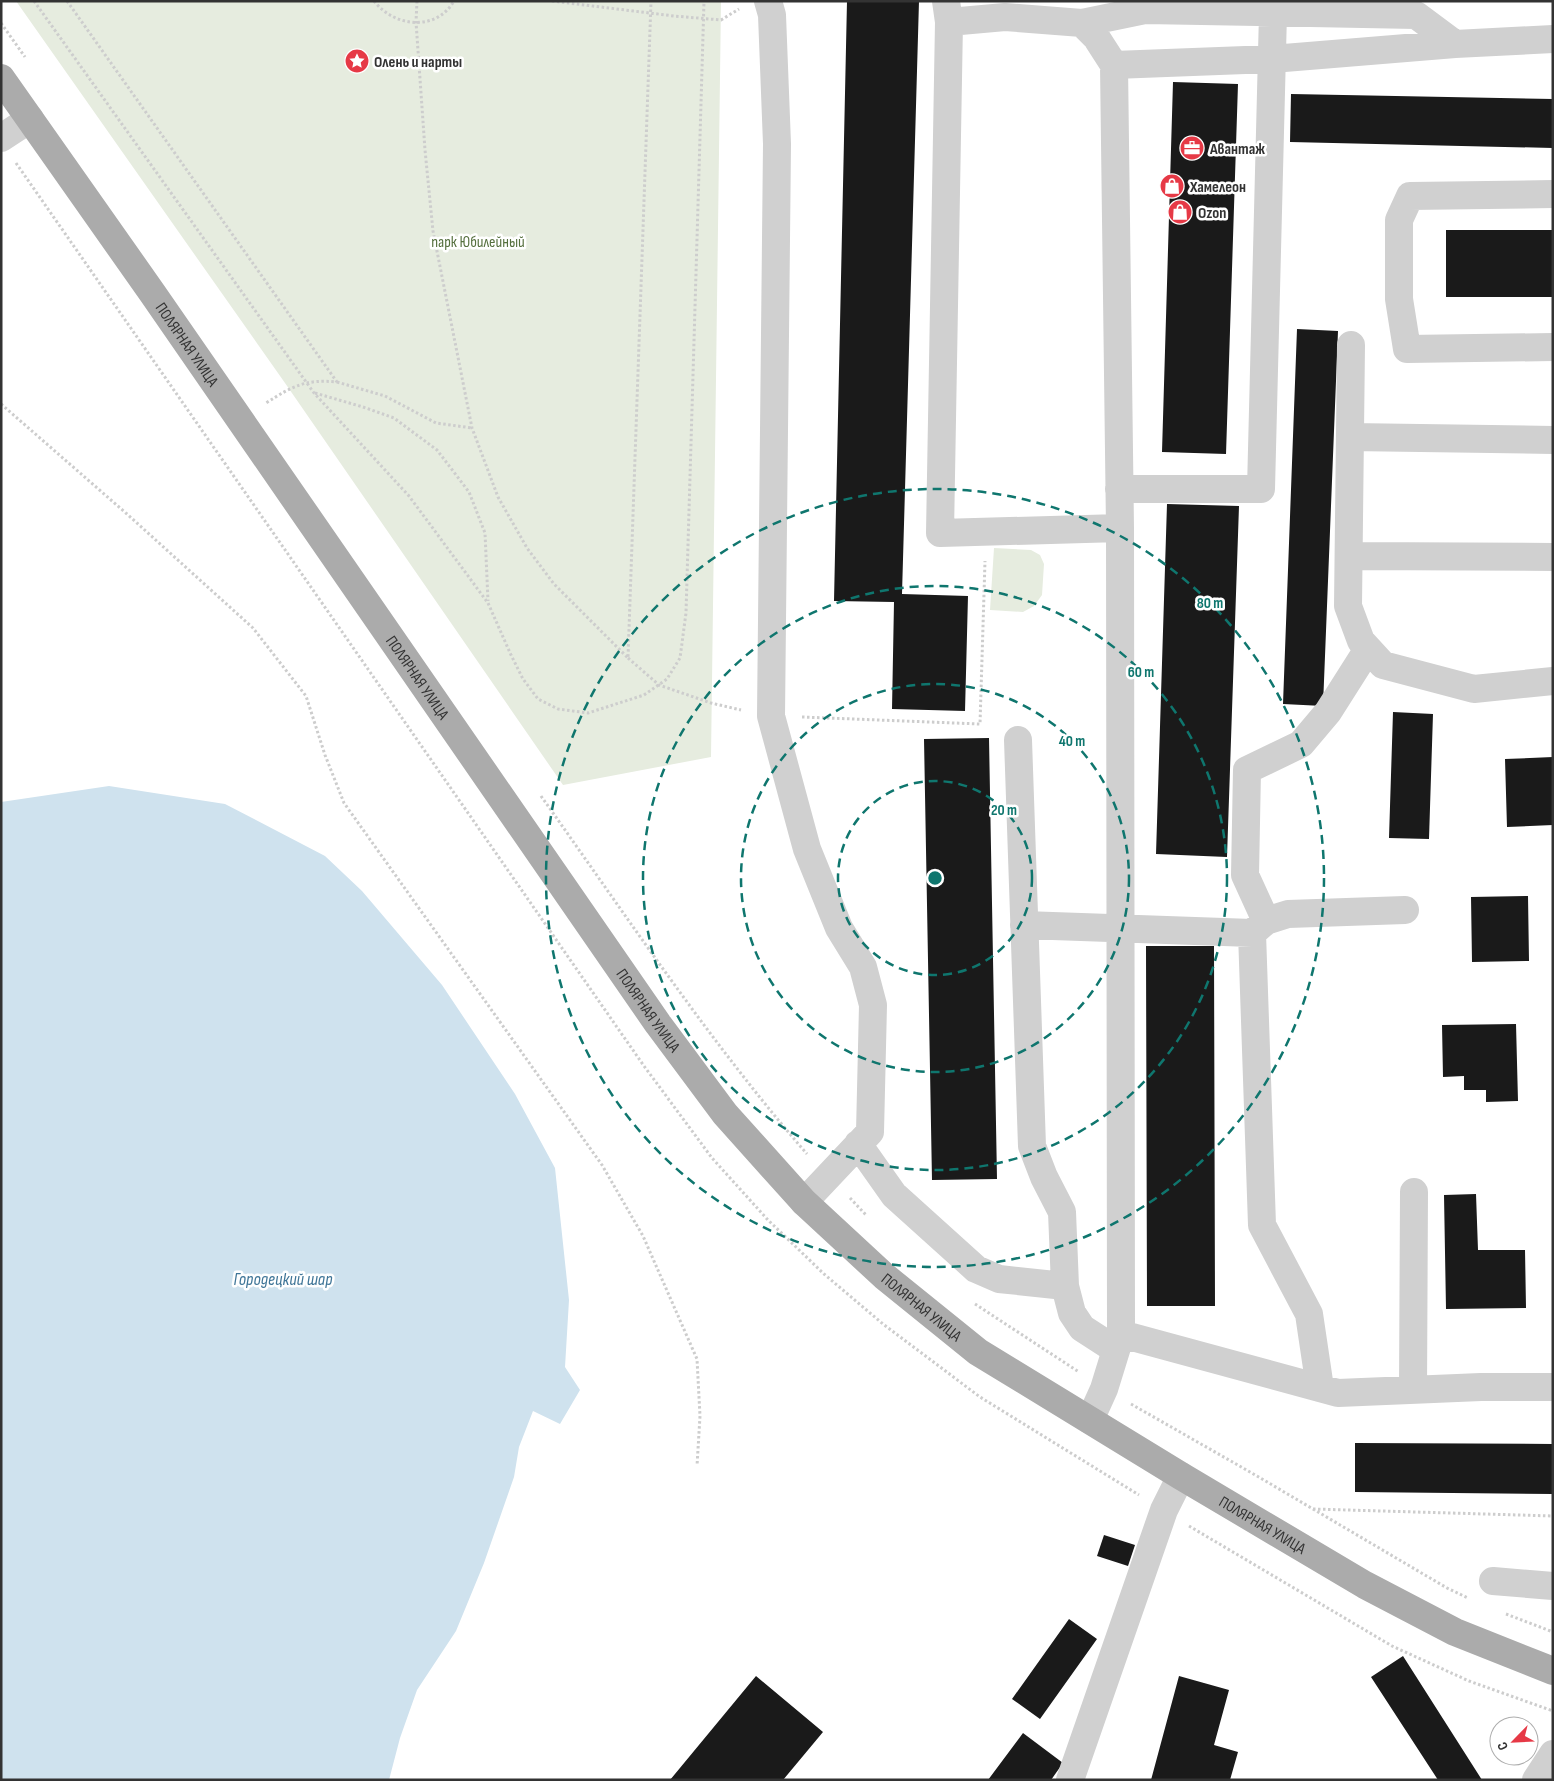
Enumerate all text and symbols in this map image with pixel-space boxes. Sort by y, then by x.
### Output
place icon: Олень и нарты [344,48,370,74]
place label: Олень и нарты [374,53,462,72]
office icon: Авантаж [1179,135,1205,161]
place label: Авантаж [1209,140,1265,159]
shop icon: Хамелеон [1159,173,1185,199]
place label: Хамелеон [1189,178,1246,197]
shop icon: Ozon [1167,199,1193,225]
place label: Ozon [1198,204,1226,223]
park label: парк Юбилейный [431,233,525,252]
street label: ПОЛЯРНАЯ УЛИЦА [151,299,222,391]
text: 80 m [1197,594,1223,613]
street label: ПОЛЯРНАЯ УЛИЦА [381,632,452,724]
text: 60 m [1128,663,1154,682]
text: 40 m [1059,732,1085,751]
text: 20 m [991,801,1017,820]
centre of rings [926,869,944,887]
street label: ПОЛЯРНАЯ УЛИЦА [612,966,684,1056]
water label: Городецкий шар [234,1269,333,1290]
street label: ПОЛЯРНАЯ УЛИЦА [877,1270,965,1346]
street label: ПОЛЯРНАЯ УЛИЦА [1215,1493,1309,1559]
north arrow [1489,1716,1539,1766]
text: С [1493,1739,1512,1753]

